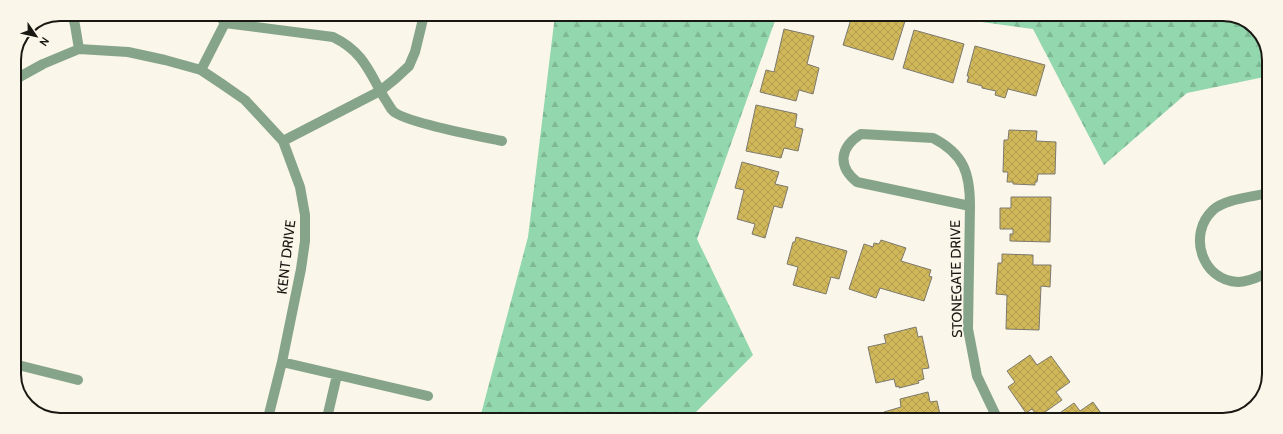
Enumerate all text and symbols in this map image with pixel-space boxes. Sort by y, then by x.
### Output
north arrow [16,16,56,56]
text: N [36,34,52,49]
street label: KENT DRIVE [273,219,300,295]
street label: STONEGATE DRIVE [946,220,966,338]

